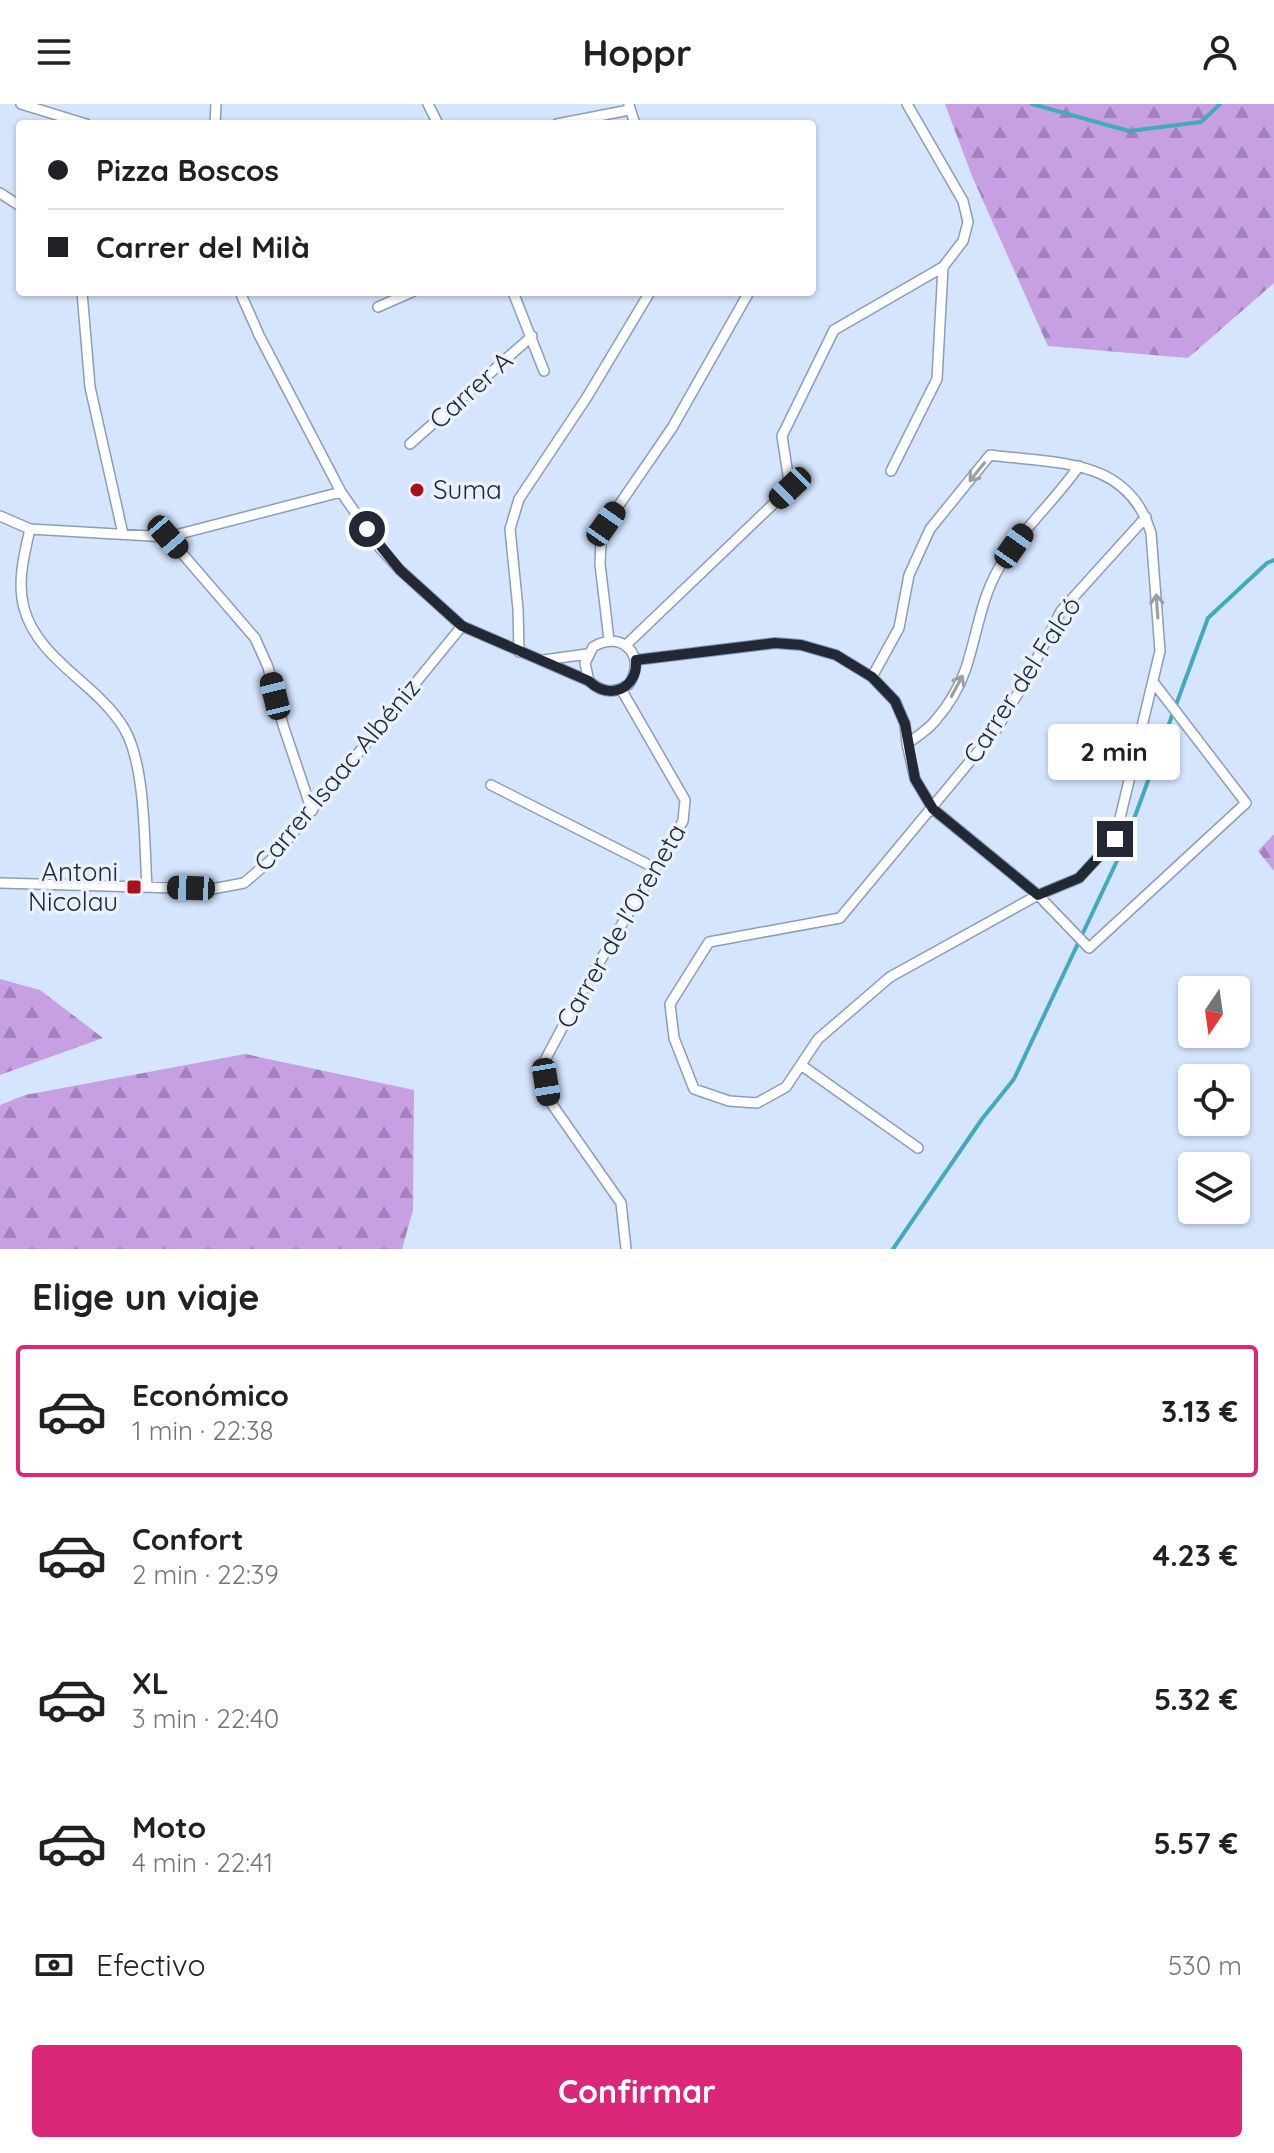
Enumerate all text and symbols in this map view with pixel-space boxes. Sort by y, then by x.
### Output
icon: menu [32,30,76,74]
text: Hoppr [582,30,692,75]
icon: person [1198,30,1242,74]
text: Pizza Boscos [96,151,279,189]
text: Carrer del Milà [96,228,310,266]
street label: Carrer A [422,344,519,436]
one-way arrow [968,461,986,481]
car [764,463,816,513]
place label: Suma [433,473,502,506]
marker: Suma [408,481,426,499]
car [582,497,630,551]
car [143,511,193,563]
route start [349,511,385,547]
car [990,519,1038,573]
street label: Carrer del Falcó [955,590,1088,769]
one-way arrow [1149,593,1164,620]
car [258,670,292,722]
street label: Carrer Isaac Albéniz [246,672,427,878]
one-way arrow [950,675,965,699]
callout: 2 min [1049,723,1181,779]
text: 2 min [1080,735,1148,768]
street label: Carrer de l'Oreneta [549,818,693,1034]
route end [1097,821,1133,857]
place label: Antoni Nicolau [28,855,118,918]
car [167,875,215,901]
marker: Antoni Nicolau [125,878,143,896]
north arrow [1178,976,1250,1048]
map controls [1178,976,1250,1224]
car [530,1056,562,1108]
button: locate [1178,1064,1250,1136]
button: layers [1178,1152,1250,1224]
text: Elige un viaje [32,1274,260,1319]
icon: car [36,1375,108,1447]
text: Económico [132,1376,289,1414]
text: 3.13 € [1161,1392,1238,1430]
text: 1 min · 22:38 [132,1414,274,1447]
icon: car [36,1519,108,1591]
text: Confort [132,1520,244,1558]
text: 4.23 € [1153,1536,1238,1574]
text: 2 min · 22:39 [132,1558,279,1591]
icon: car [36,1663,108,1735]
text: XL [132,1664,169,1702]
text: 5.32 € [1154,1680,1238,1718]
text: 3 min · 22:40 [132,1702,279,1735]
icon: car [36,1807,108,1879]
text: Moto [132,1808,206,1846]
text: 5.57 € [1153,1824,1238,1862]
text: 4 min · 22:41 [132,1846,273,1879]
icon: cash [32,1943,76,1987]
text: Efectivo [96,1946,206,1984]
text: 530 m [1168,1949,1242,1982]
button: Confirmar [32,2045,1242,2137]

